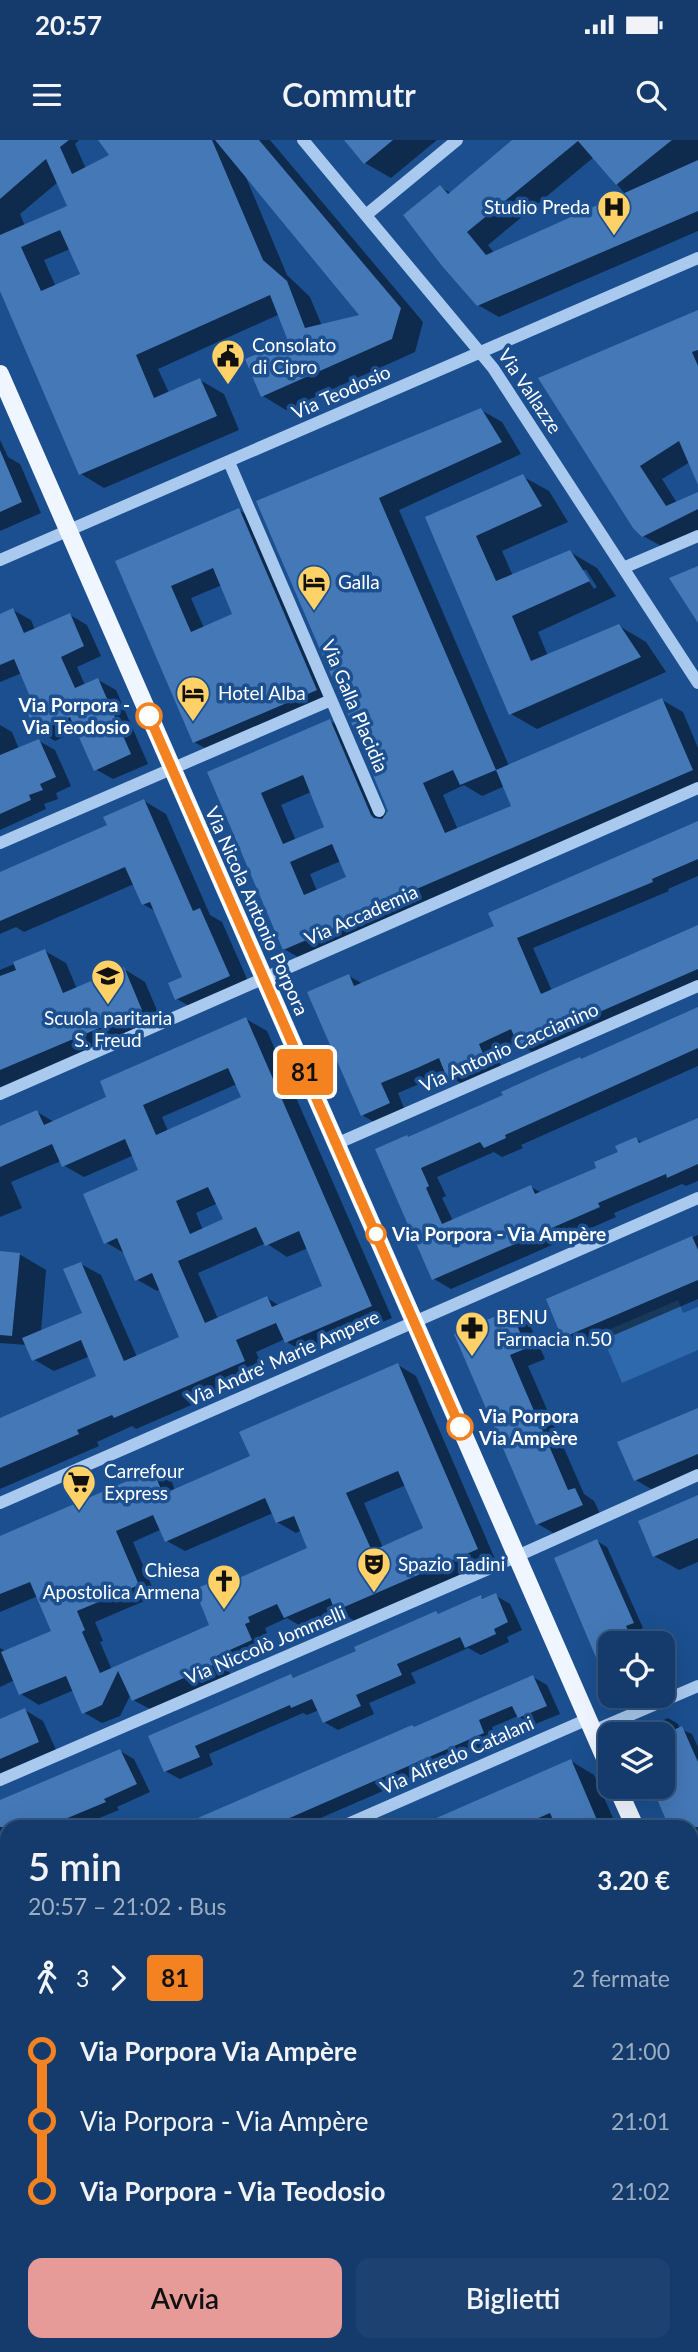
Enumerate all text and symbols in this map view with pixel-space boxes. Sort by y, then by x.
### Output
text: 20:57 [35,9,102,41]
text: Commutr [282,75,416,114]
icon: menu [28,76,66,114]
icon: search [632,76,670,114]
hospital icon: Studio Preda [595,188,633,237]
place label: Studio Preda [484,195,590,218]
place label: Consolato di Cipro [252,333,336,378]
public building icon: Consolato di Cipro [209,337,247,386]
street label: Via Vallazze [494,344,567,438]
street label: Via Teodosio [288,360,394,424]
hotel icon: Galla [295,563,333,612]
place label: Galla [338,570,380,593]
street label: Via Galla Placidia [317,636,394,776]
hotel icon: Hotel Alba [174,674,212,723]
place label: Hotel Alba [218,681,306,704]
place label: Via Porpora - Via Teodosio [17,693,130,738]
marker: Via Porpora - Via Teodosio [136,703,162,729]
street label: Via Nicola Antonio Porpora [201,803,314,1019]
street label: Via Accademia [301,879,421,950]
school or university icon: Scuola paritaria S. Freud [89,957,127,1006]
street label: Via Antonio Caccianino [416,997,602,1096]
place label: Scuola paritaria S. Freud [44,1006,172,1051]
line badge: 81 [274,1049,336,1095]
text: 81 [291,1057,319,1086]
place label: Via Porpora - Via Ampère [391,1222,606,1245]
marker: Via Porpora - Via Ampère [366,1224,386,1244]
street label: Via Andre' Marie Ampere [183,1305,383,1410]
place label: BENU Farmacia n.50 [496,1305,612,1350]
pharmacy icon: BENU Farmacia n.50 [453,1309,491,1358]
place label: Via Porpora Via Ampère [478,1404,579,1449]
marker: Via Porpora Via Ampère [447,1414,473,1440]
place label: Carrefour Express [104,1459,184,1504]
supermarket icon: Carrefour Express [60,1463,98,1512]
theatre icon: Spazio Tadini [355,1545,393,1594]
place label: Spazio Tadini [398,1552,505,1575]
place label: Chiesa Apostolica Armena [43,1558,200,1603]
church icon: Chiesa Apostolica Armena [205,1562,243,1611]
street label: Via Niccolò Jommelli [181,1600,348,1689]
map controls [598,1631,675,1799]
button: locate [598,1631,675,1708]
street label: Via Alfredo Catalani [377,1710,537,1799]
button: layers [598,1722,675,1799]
text: 5 min [28,1843,122,1889]
text: 3.20 € [597,1864,670,1896]
text: 20:57 – 21:02 · Bus [28,1892,227,1920]
icon: walk [28,1959,66,1997]
icon: forward [99,1959,137,1997]
text: 81 [161,1963,189,1992]
text: 3 [76,1964,89,1992]
text: 2 fermate [572,1964,670,1992]
text: Via Porpora Via Ampère [80,2035,357,2067]
text: 21:00 [611,2037,670,2065]
text: Via Porpora - Via Ampère [80,2105,369,2137]
text: 21:01 [611,2107,670,2135]
text: Via Porpora - Via Teodosio [80,2175,385,2207]
text: 21:02 [611,2177,670,2205]
button: Avvia [28,2258,342,2338]
button: Biglietti [356,2258,670,2338]

